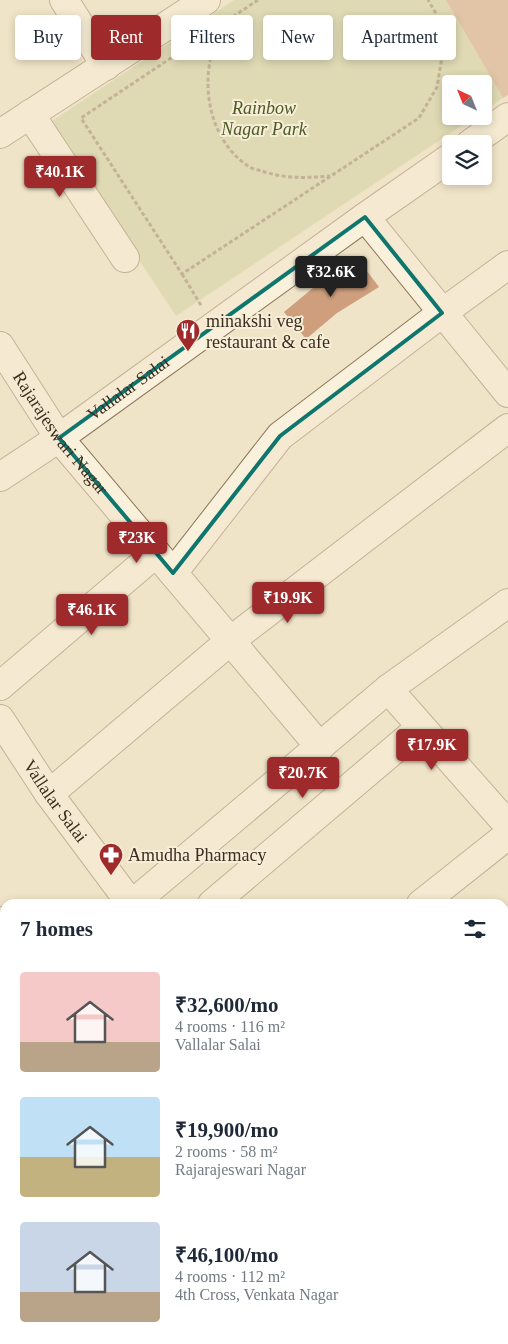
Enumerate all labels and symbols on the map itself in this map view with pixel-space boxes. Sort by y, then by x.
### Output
north arrow [442,75,492,125]
park label: Rainbow Nagar Park [220,98,308,139]
pin: ₹40.1K [19,156,101,198]
pin: ₹32.6K [290,256,372,298]
place label: minakshi veg restaurant & cafe [206,311,330,352]
restaurant icon: minakshi veg restaurant & cafe [175,318,201,352]
street label: Vallalar Salai [83,352,173,424]
street label: Rajarajeswari Nagar [9,368,112,498]
pin: ₹23K [107,522,167,564]
pin: ₹19.9K [247,582,329,624]
pin: ₹46.1K [51,594,133,636]
pin: ₹17.9K [391,728,473,771]
street label: Vallalar Salai [19,756,92,846]
pin: ₹20.7K [262,756,344,799]
pharmacy icon: Amudha Pharmacy [98,842,124,876]
place label: Amudha Pharmacy [128,845,266,865]

